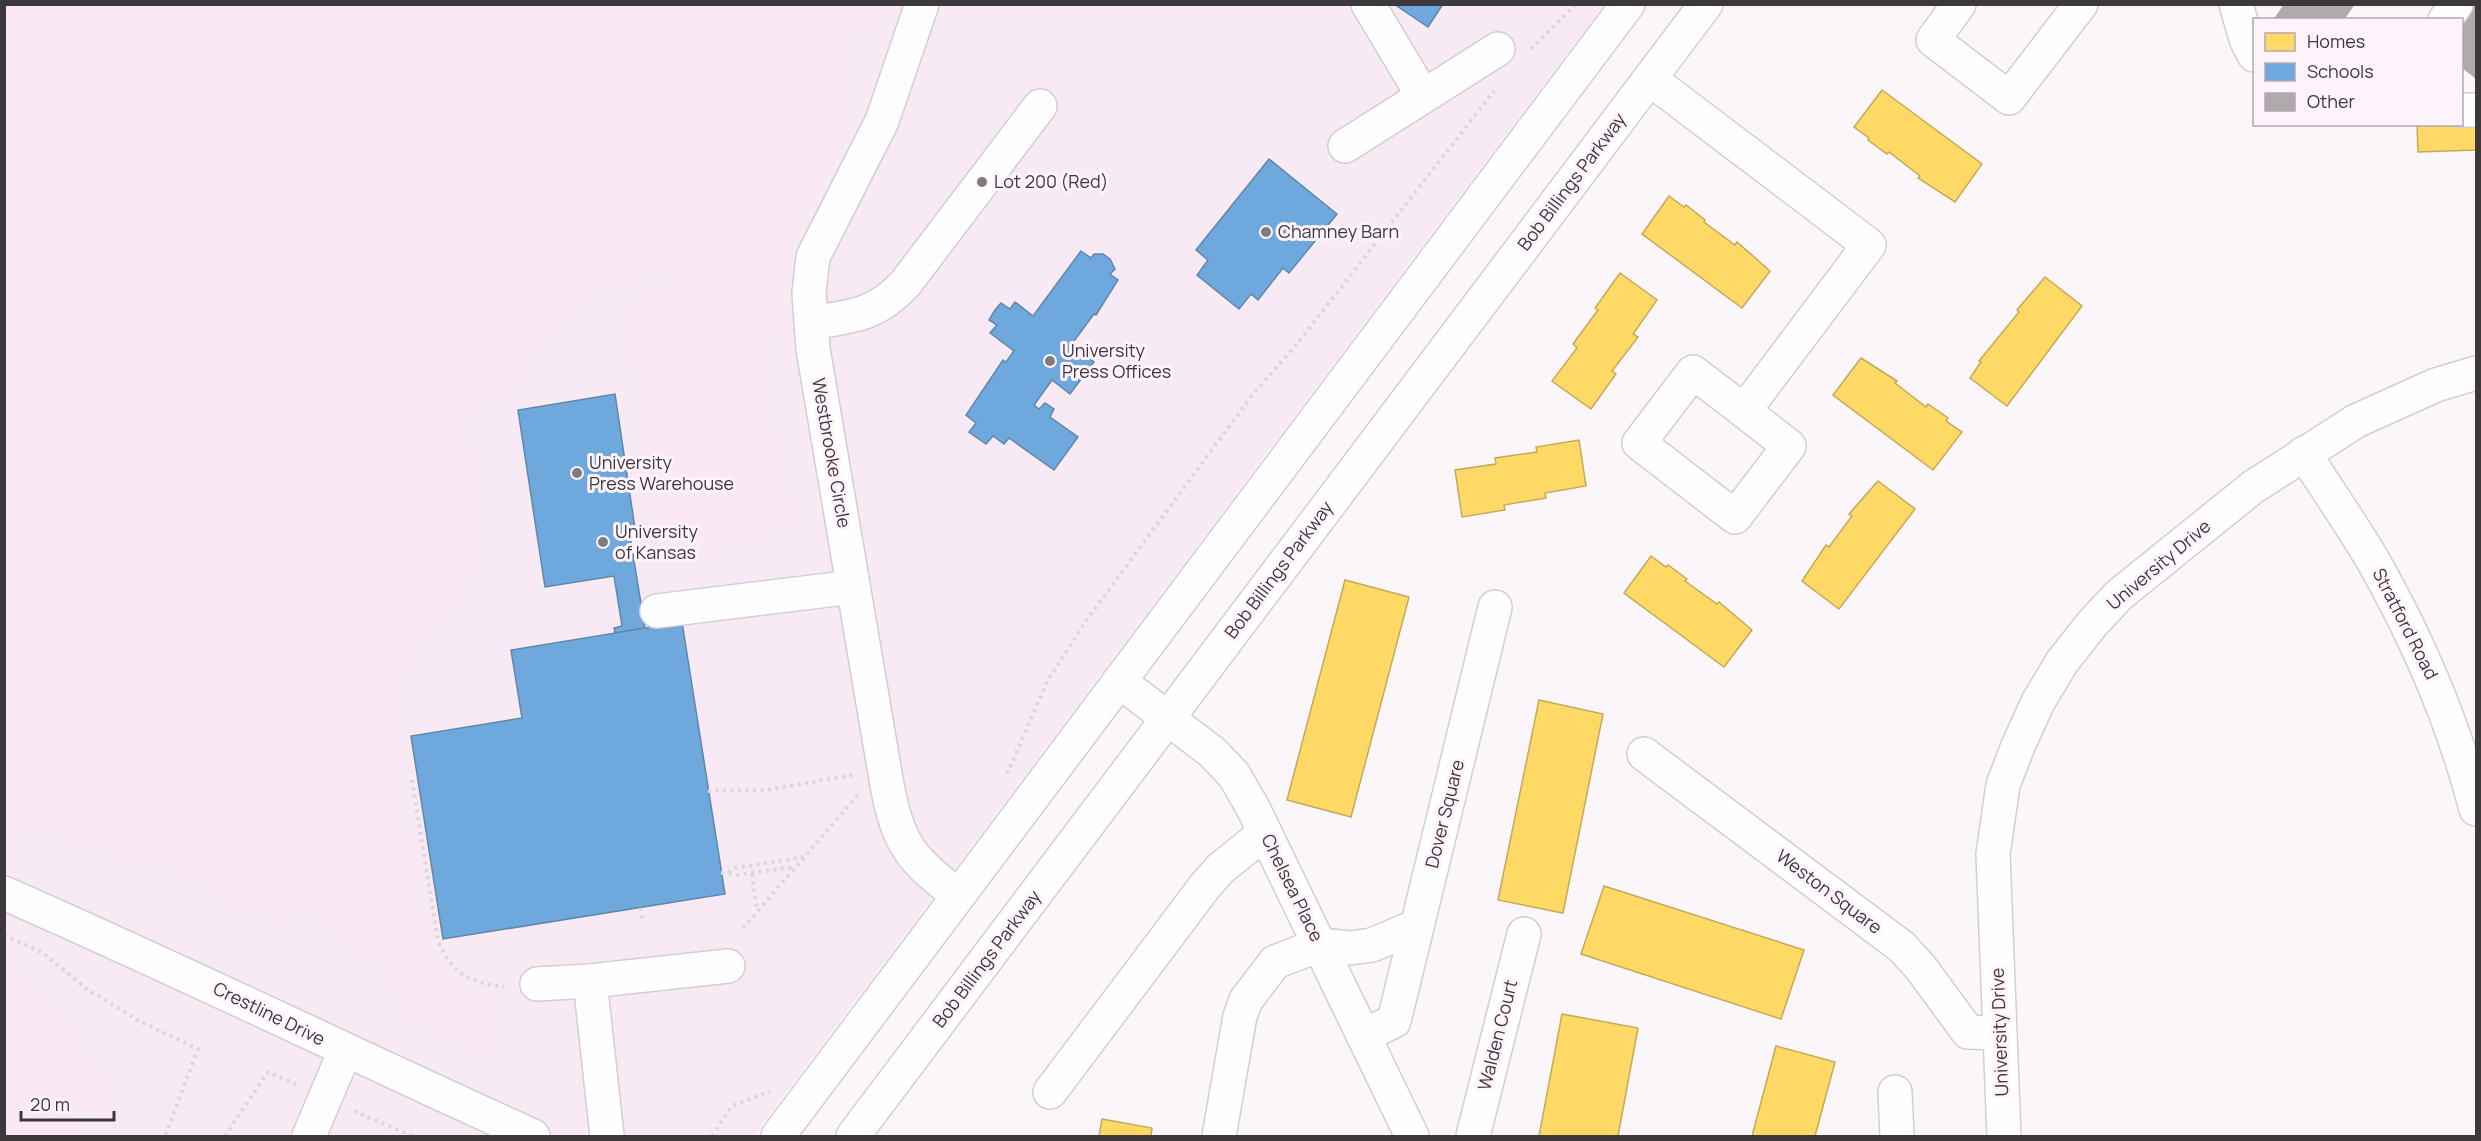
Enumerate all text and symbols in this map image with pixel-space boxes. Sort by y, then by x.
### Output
legend [2253,18,2463,126]
text: Homes [2307,29,2365,53]
text: Schools [2307,59,2374,83]
text: Other [2307,89,2355,113]
street label: Bob Billings Parkway [1512,107,1631,255]
place label: Lot 200 (Red) [994,169,1108,193]
marker: Lot 200 (Red) [975,175,989,189]
place label: Chamney Barn [1278,219,1399,243]
marker: Chamney Barn [1259,225,1273,239]
place label: University Press Offices [1062,338,1171,383]
marker: University Press Offices [1043,354,1057,368]
street label: Westbrooke Circle [807,376,857,530]
place label: University Press Warehouse [589,450,734,495]
marker: University Press Warehouse [570,466,584,480]
street label: Bob Billings Parkway [1219,495,1338,643]
street label: University Drive [2101,514,2215,615]
place label: University of Kansas [615,519,699,564]
marker: University of Kansas [596,535,610,549]
street label: Stratford Road [2368,564,2444,683]
street label: Dover Square [1419,757,1469,871]
street label: Chelsea Place [1256,830,1329,945]
street label: Weston Square [1772,843,1887,939]
street label: Bob Billings Parkway [927,884,1046,1032]
street label: University Drive [1985,967,2013,1097]
street label: Crestline Drive [210,976,329,1051]
street label: Walden Court [1472,977,1522,1093]
scale bar [21,1084,114,1122]
text: 20 m [30,1092,70,1116]

